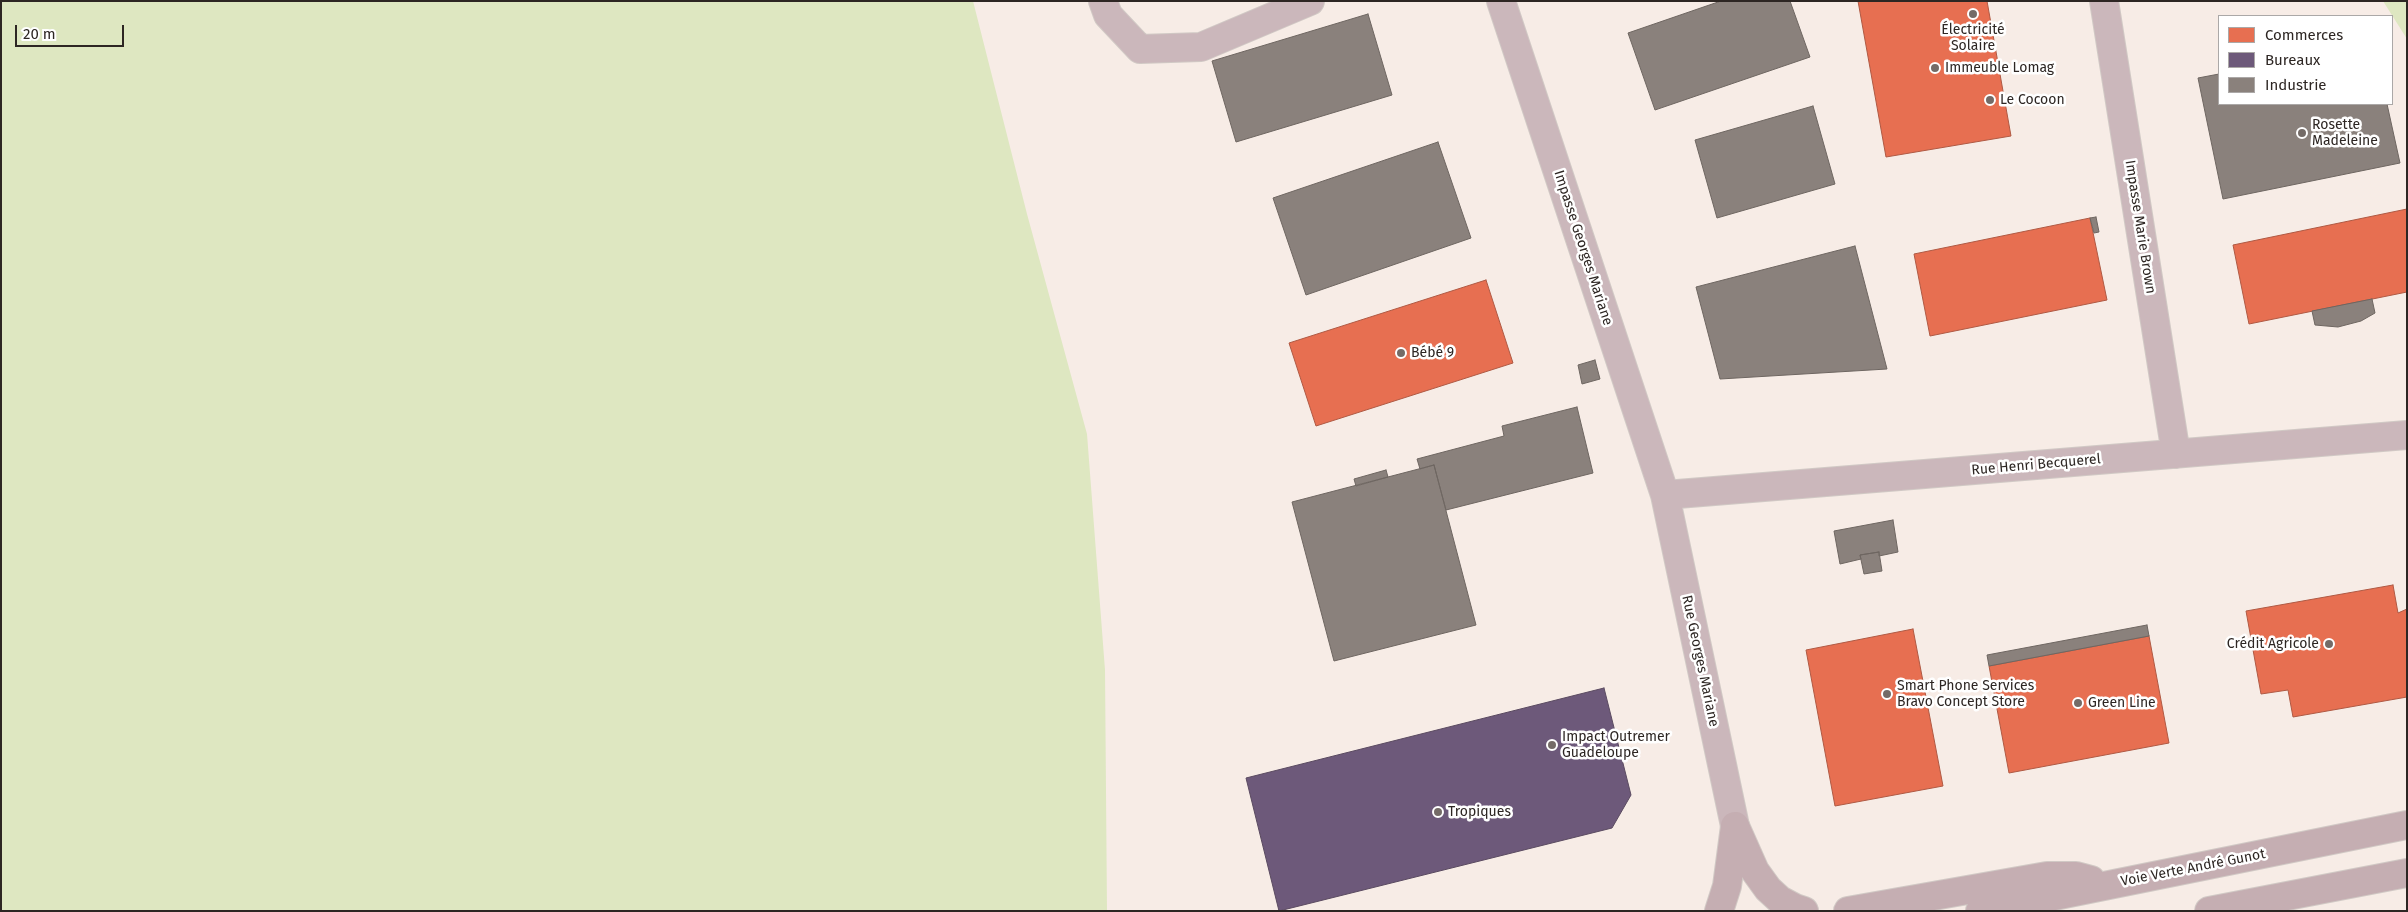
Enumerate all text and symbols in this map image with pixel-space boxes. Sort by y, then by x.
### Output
marker: Électricité Solaire [1967,8,1979,20]
scale bar [18,15,126,47]
legend [2218,15,2393,105]
place label: Électricité Solaire [1941,22,2005,54]
text: 20 m [23,25,56,43]
text: Commerces [2265,26,2343,44]
text: Bureaux [2265,51,2320,69]
place label: Immeuble Lomag [1945,60,2054,76]
marker: Immeuble Lomag [1929,62,1941,74]
text: Industrie [2265,76,2327,94]
place label: Le Cocoon [2000,92,2065,108]
marker: Le Cocoon [1984,94,1996,106]
place label: Rosette Madeleine [2312,117,2378,150]
marker: Rosette Madeleine [2296,127,2308,139]
street label: Impasse Marie Brown [2121,159,2159,295]
street label: Impasse Georges Mariane [1550,168,1616,328]
place label: Bébé 9 [1411,345,1454,361]
marker: Bébé 9 [1395,347,1407,359]
street label: Rue Henri Becquerel [1971,451,2101,479]
street label: Rue Georges Mariane [1678,594,1722,728]
place label: Crédit Agricole [2227,636,2319,652]
marker: Crédit Agricole [2323,638,2335,650]
place label: Smart Phone Services Bravo Concept Store [1897,678,2034,710]
marker: Smart Phone Services Bravo Concept Store [1881,688,1893,700]
place label: Green Line [2088,695,2156,711]
marker: Green Line [2072,697,2084,709]
place label: Impact Outremer Guadeloupe [1562,729,1670,762]
marker: Impact Outremer Guadeloupe [1546,739,1558,751]
place label: Tropiques [1448,804,1511,820]
marker: Tropiques [1432,806,1444,818]
street label: Voie Verte André Gunot [2119,846,2267,890]

